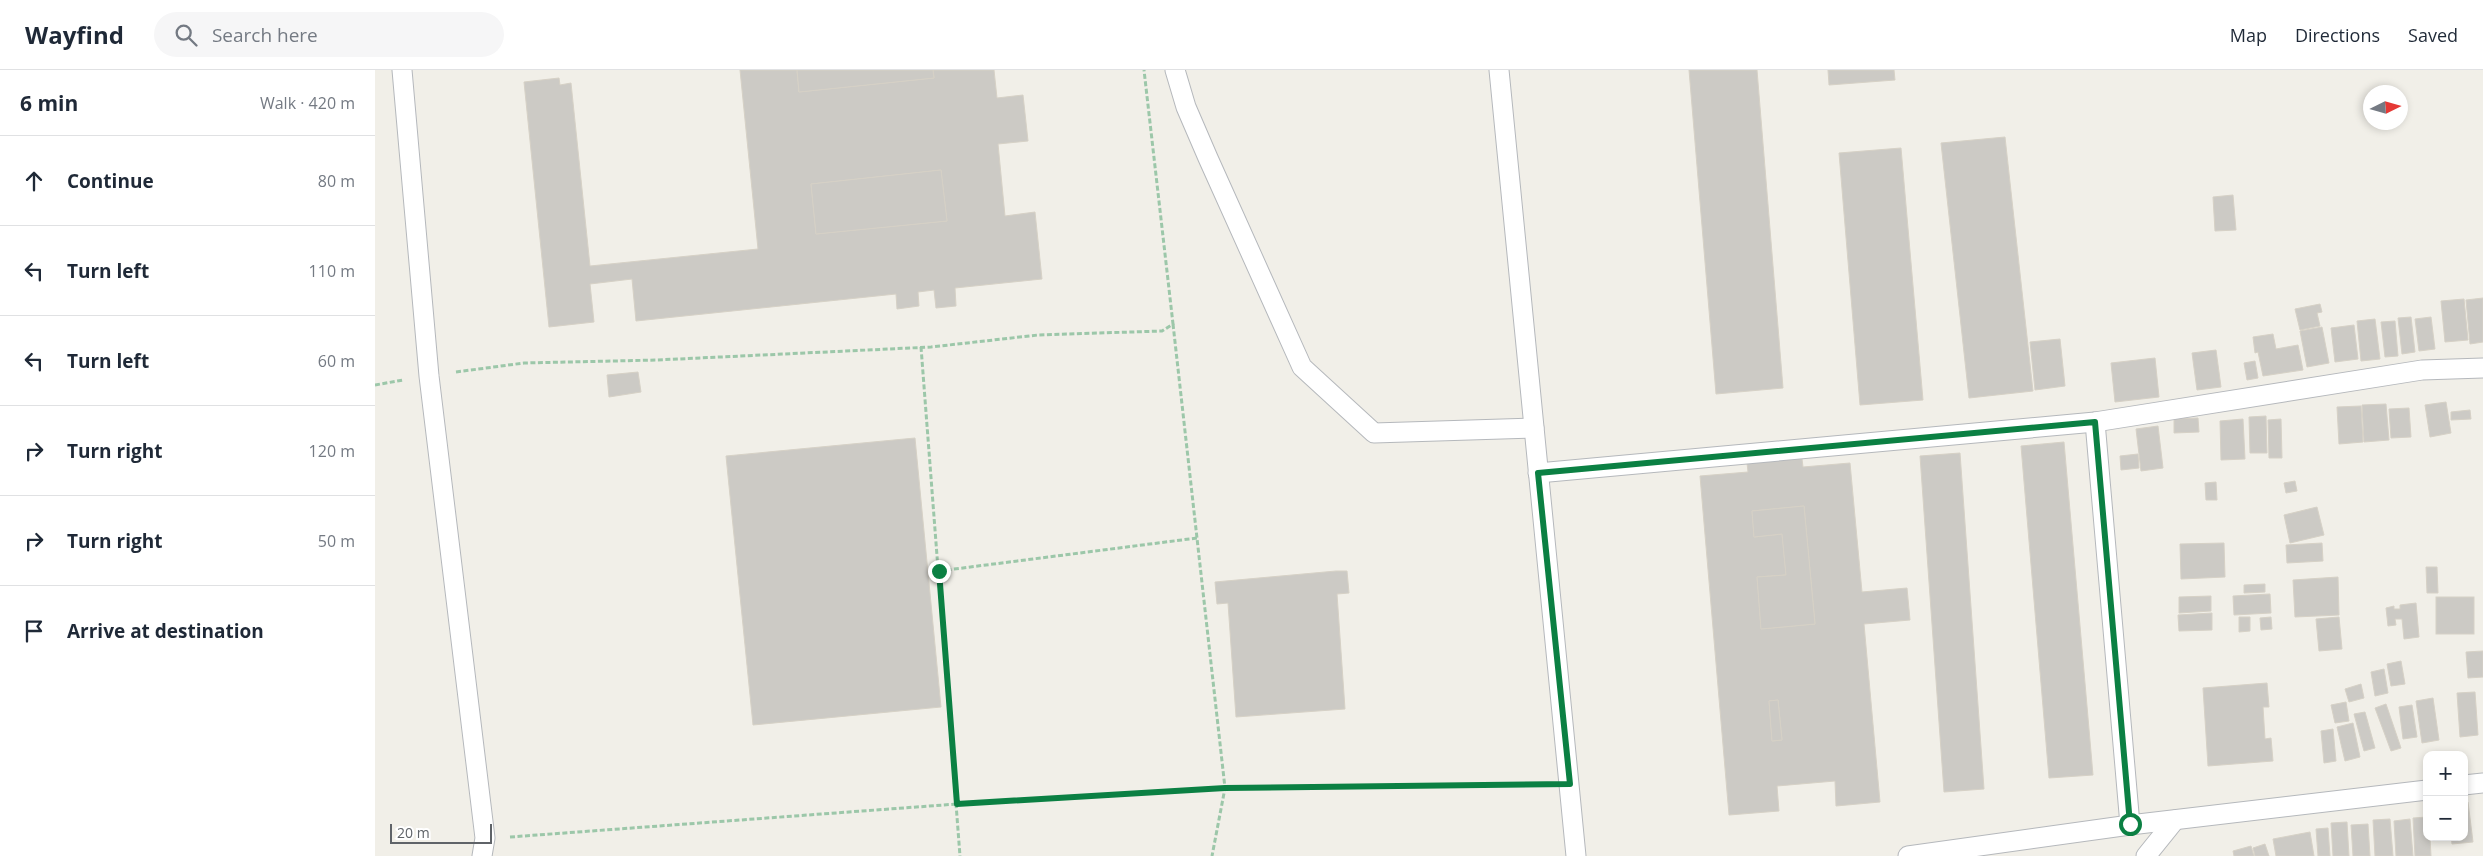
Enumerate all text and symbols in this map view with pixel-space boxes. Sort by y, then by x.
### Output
search box [154,12,504,57]
text: Wayfind [25,18,124,51]
icon: search [172,21,200,49]
text: Search here [212,22,318,48]
text: Map [2230,23,2267,47]
text: Directions [2295,23,2380,47]
text: Saved [2408,23,2458,47]
north arrow [2363,85,2408,130]
text: 6 min [20,89,78,117]
text: Walk · 420 m [260,92,355,114]
icon: ahead [20,167,48,195]
text: Continue [67,168,154,194]
text: 80 m [318,170,355,192]
icon: left [20,257,48,285]
text: Turn left [67,258,149,284]
text: 110 m [309,260,355,282]
icon: left [20,347,48,375]
text: Turn left [67,348,149,374]
text: 60 m [318,350,355,372]
icon: right [20,437,48,465]
text: Turn right [67,438,162,464]
text: 120 m [309,440,355,462]
icon: right [20,527,48,555]
text: Turn right [67,528,162,554]
text: 50 m [318,530,355,552]
route end [928,560,951,583]
icon: arrive [20,617,48,645]
text: Arrive at destination [67,618,264,644]
map controls [2423,751,2468,841]
button: + [2423,751,2468,796]
button: − [2423,796,2468,841]
route start [2119,813,2142,836]
scale bar [390,821,493,844]
text: 20 m [397,823,430,842]

